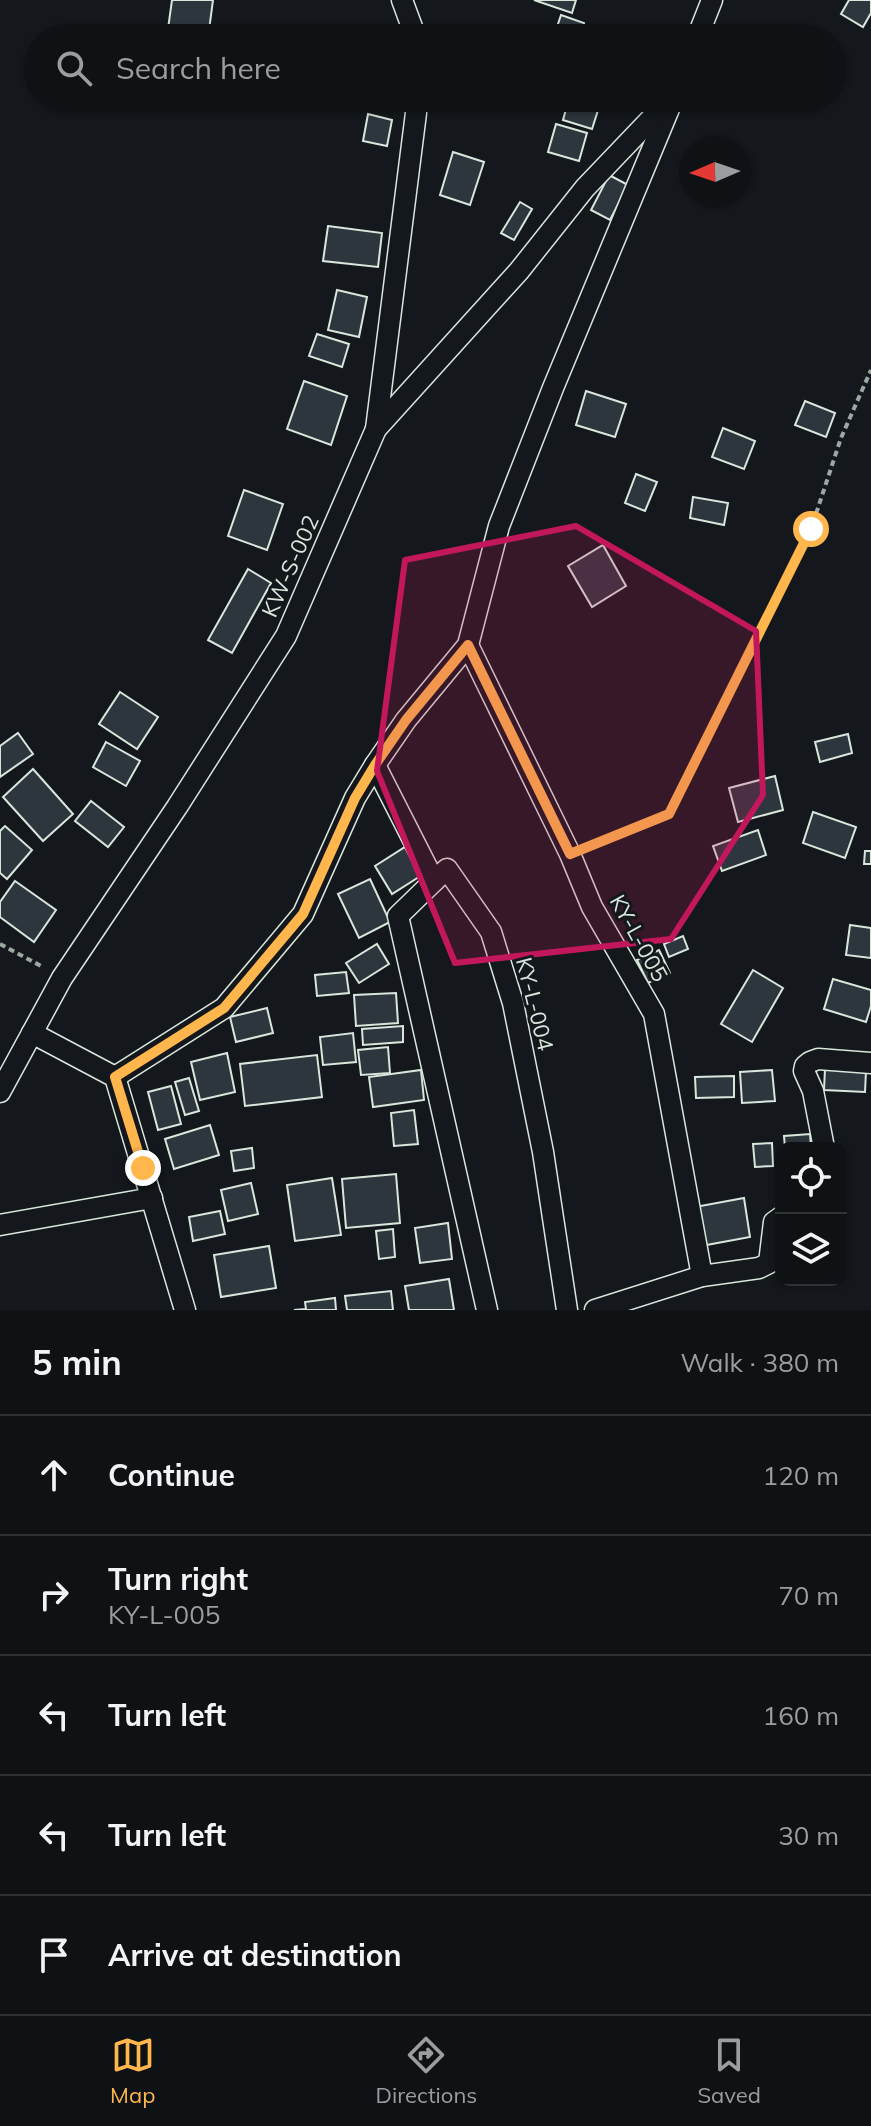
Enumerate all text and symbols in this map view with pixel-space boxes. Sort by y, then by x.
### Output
search box [24,24,847,112]
icon: search [52,46,96,90]
text: Search here [116,49,281,87]
north arrow [679,136,751,208]
street label: KW-S-002 [255,511,325,621]
route start [793,511,829,547]
street label: KY-L-005 [604,890,674,986]
street label: KY-L-004 [510,954,560,1054]
map controls [775,1142,847,1286]
button: locate [775,1142,847,1214]
route end [125,1150,161,1186]
button: layers [775,1214,847,1286]
text: 5 min [32,1341,122,1384]
text: Walk · 380 m [680,1346,839,1379]
icon: ahead [32,1453,76,1497]
text: Continue [108,1456,235,1494]
text: 120 m [763,1459,839,1492]
text: Turn right [108,1560,248,1598]
icon: right [32,1573,76,1617]
text: 70 m [778,1579,839,1612]
text: KY-L-005 [108,1598,220,1631]
icon: left [32,1693,76,1737]
text: Turn left [108,1696,226,1734]
text: 160 m [763,1699,839,1732]
icon: left [32,1813,76,1857]
text: Turn left [108,1816,226,1854]
text: 30 m [778,1819,839,1852]
icon: arrive [32,1933,76,1977]
text: Arrive at destination [108,1936,402,1974]
tab: Map [110,2033,155,2109]
tab: Directions [376,2033,477,2109]
tab: Saved [697,2033,761,2109]

